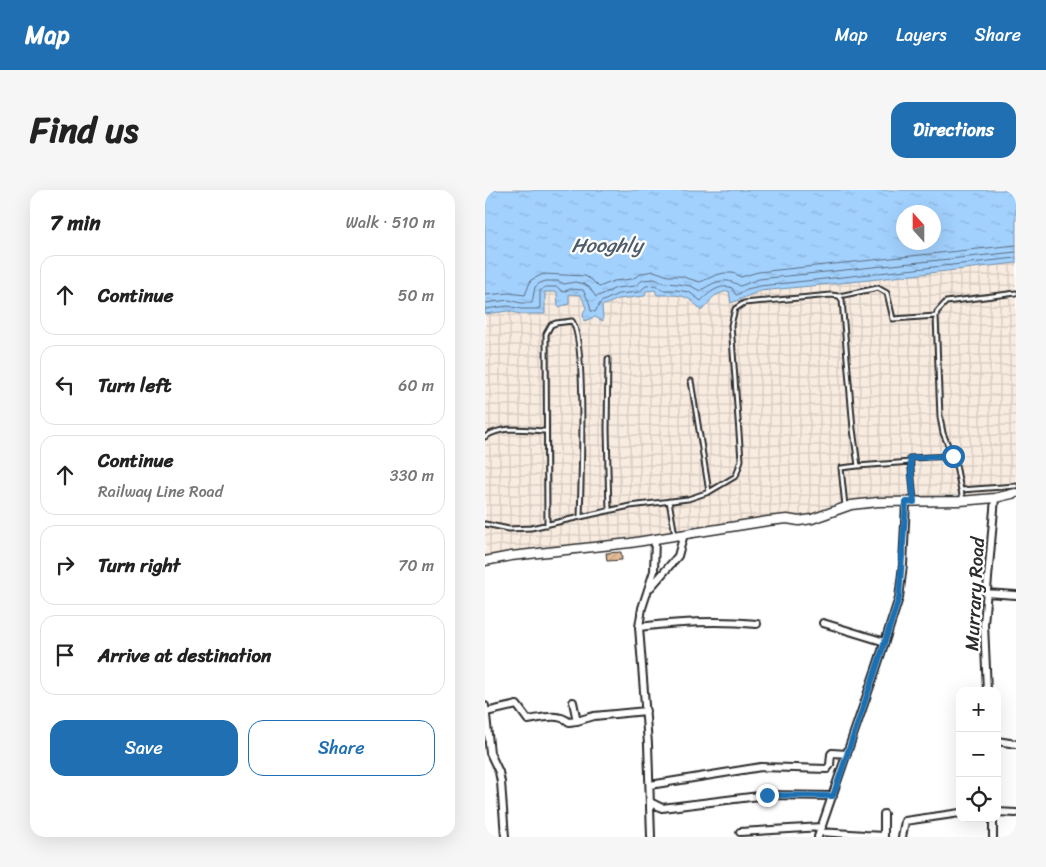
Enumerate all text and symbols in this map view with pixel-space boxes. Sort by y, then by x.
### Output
text: Map [25,14,69,56]
text: Map [835,19,868,51]
text: Layers [896,19,947,51]
text: Share [975,19,1021,51]
text: Find us [30,99,138,161]
button: Directions [891,102,1016,158]
text: 7 min [50,204,101,242]
north arrow [896,205,941,250]
text: Walk · 510 m [346,208,435,237]
water label: Hooghly [571,228,645,263]
text: Continue [98,279,174,312]
icon: ahead [51,281,79,309]
text: 50 m [398,281,434,310]
text: Turn left [98,369,171,402]
icon: left [51,371,79,399]
text: 60 m [398,371,434,400]
text: Continue [98,444,174,477]
route start [942,445,965,468]
icon: ahead [51,461,79,489]
text: 330 m [390,461,434,490]
text: Railway Line Road [98,477,223,506]
street label: Murrary Road [955,535,994,652]
text: Turn right [98,549,180,582]
icon: right [51,551,79,579]
text: 70 m [398,551,434,580]
text: Arrive at destination [98,639,271,672]
icon: arrive [51,641,79,669]
map controls [956,687,1001,822]
button: + [956,687,1001,732]
button: Save [50,720,238,776]
button: Share [248,720,435,776]
button: − [956,732,1001,777]
button: locate [956,777,1001,822]
route end [756,784,779,807]

